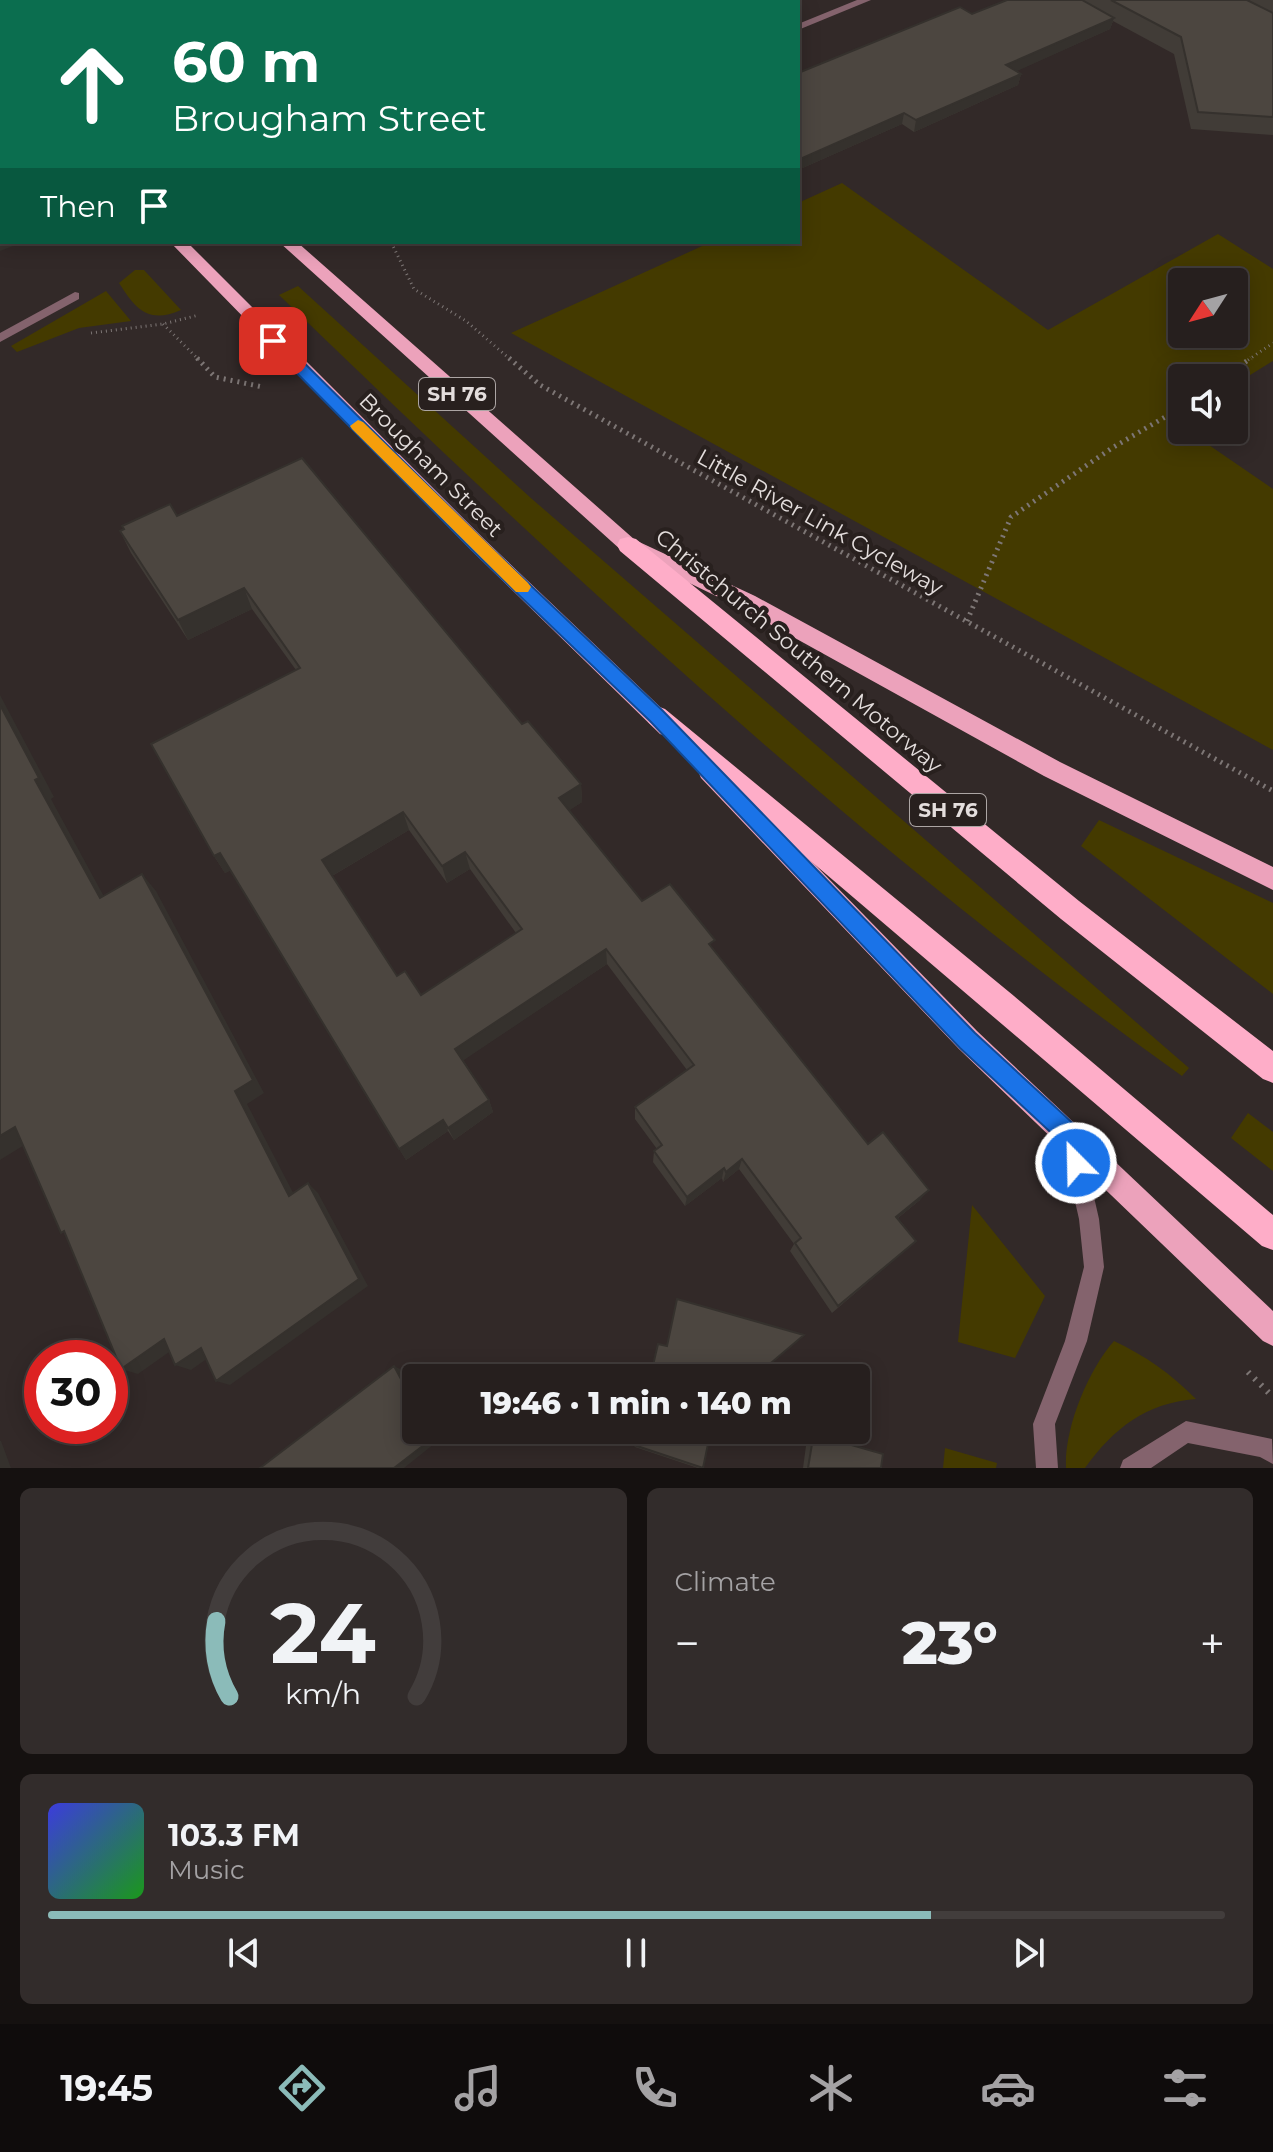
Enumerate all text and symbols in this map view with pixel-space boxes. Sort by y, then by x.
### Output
text: 60 m [172,28,320,96]
icon: ahead [40,32,144,136]
text: Brougham Street [172,96,487,140]
icon: arrive [132,184,176,228]
text: Then [40,188,116,225]
north arrow [1168,268,1248,348]
map controls [1168,268,1248,444]
pin [239,307,307,375]
icon: arrive [251,319,295,363]
button: sound [1168,364,1248,444]
road number: SH 76 [419,378,495,410]
street label: Brougham Street [353,387,509,543]
street label: Little River Link Cycleway [692,443,948,601]
street label: Christchurch Southern Motorway [650,523,948,779]
road number: SH 76 [910,794,986,826]
position arrow [1034,1121,1118,1205]
speed limit sign: 30 [24,1340,128,1444]
text: 19:46 · 1 min · 140 m [480,1385,792,1422]
text: Climate [675,1566,776,1598]
text: 24 [270,1582,376,1684]
text: 23° [902,1606,998,1679]
text: − [675,1616,700,1670]
text: + [1200,1616,1225,1670]
text: km/h [285,1676,361,1711]
text: 103.3 FM [168,1817,300,1854]
text: Music [168,1854,245,1886]
icon: previous [222,1931,266,1975]
icon: pause [614,1931,658,1975]
icon: next [1007,1931,1051,1975]
icon: directions [274,2060,330,2116]
icon: music [450,2060,506,2116]
icon: phone [627,2060,683,2116]
icon: climate [803,2060,859,2116]
icon: car [980,2060,1036,2116]
icon: filters [1157,2060,1213,2116]
text: 19:45 [60,2066,153,2110]

